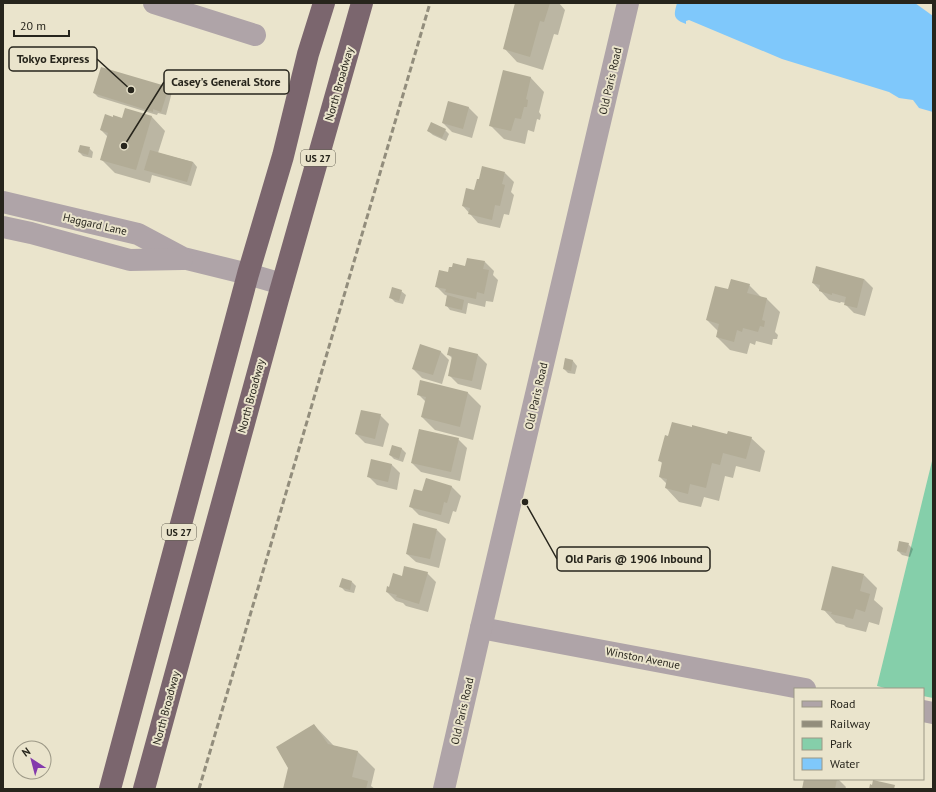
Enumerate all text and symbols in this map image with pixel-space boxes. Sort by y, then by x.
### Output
scale bar [14,12,69,38]
text: 20 m [20,18,46,33]
street label: North Broadway [322,45,356,123]
street label: Old Paris Road [595,46,625,116]
callout: Tokyo Express [9,47,97,71]
text: Tokyo Express [17,51,89,66]
callout: Casey's General Store [164,70,289,94]
text: Casey's General Store [171,74,281,89]
road number: US 27 [301,150,335,166]
street label: Haggard Lane [62,210,129,238]
street label: North Broadway [234,357,268,435]
street label: Old Paris Road [521,361,551,431]
road number: US 27 [162,524,196,540]
callout: Old Paris @ 1906 Inbound [557,547,710,571]
text: Old Paris @ 1906 Inbound [565,551,703,566]
street label: Winston Avenue [605,644,682,672]
street label: North Broadway [149,669,183,747]
street label: Old Paris Road [447,676,477,746]
legend [794,688,924,780]
text: Road [830,696,855,711]
text: Railway [830,716,870,731]
text: Park [830,736,852,751]
north arrow [12,740,52,780]
text: N [19,744,33,760]
text: Water [830,756,860,771]

